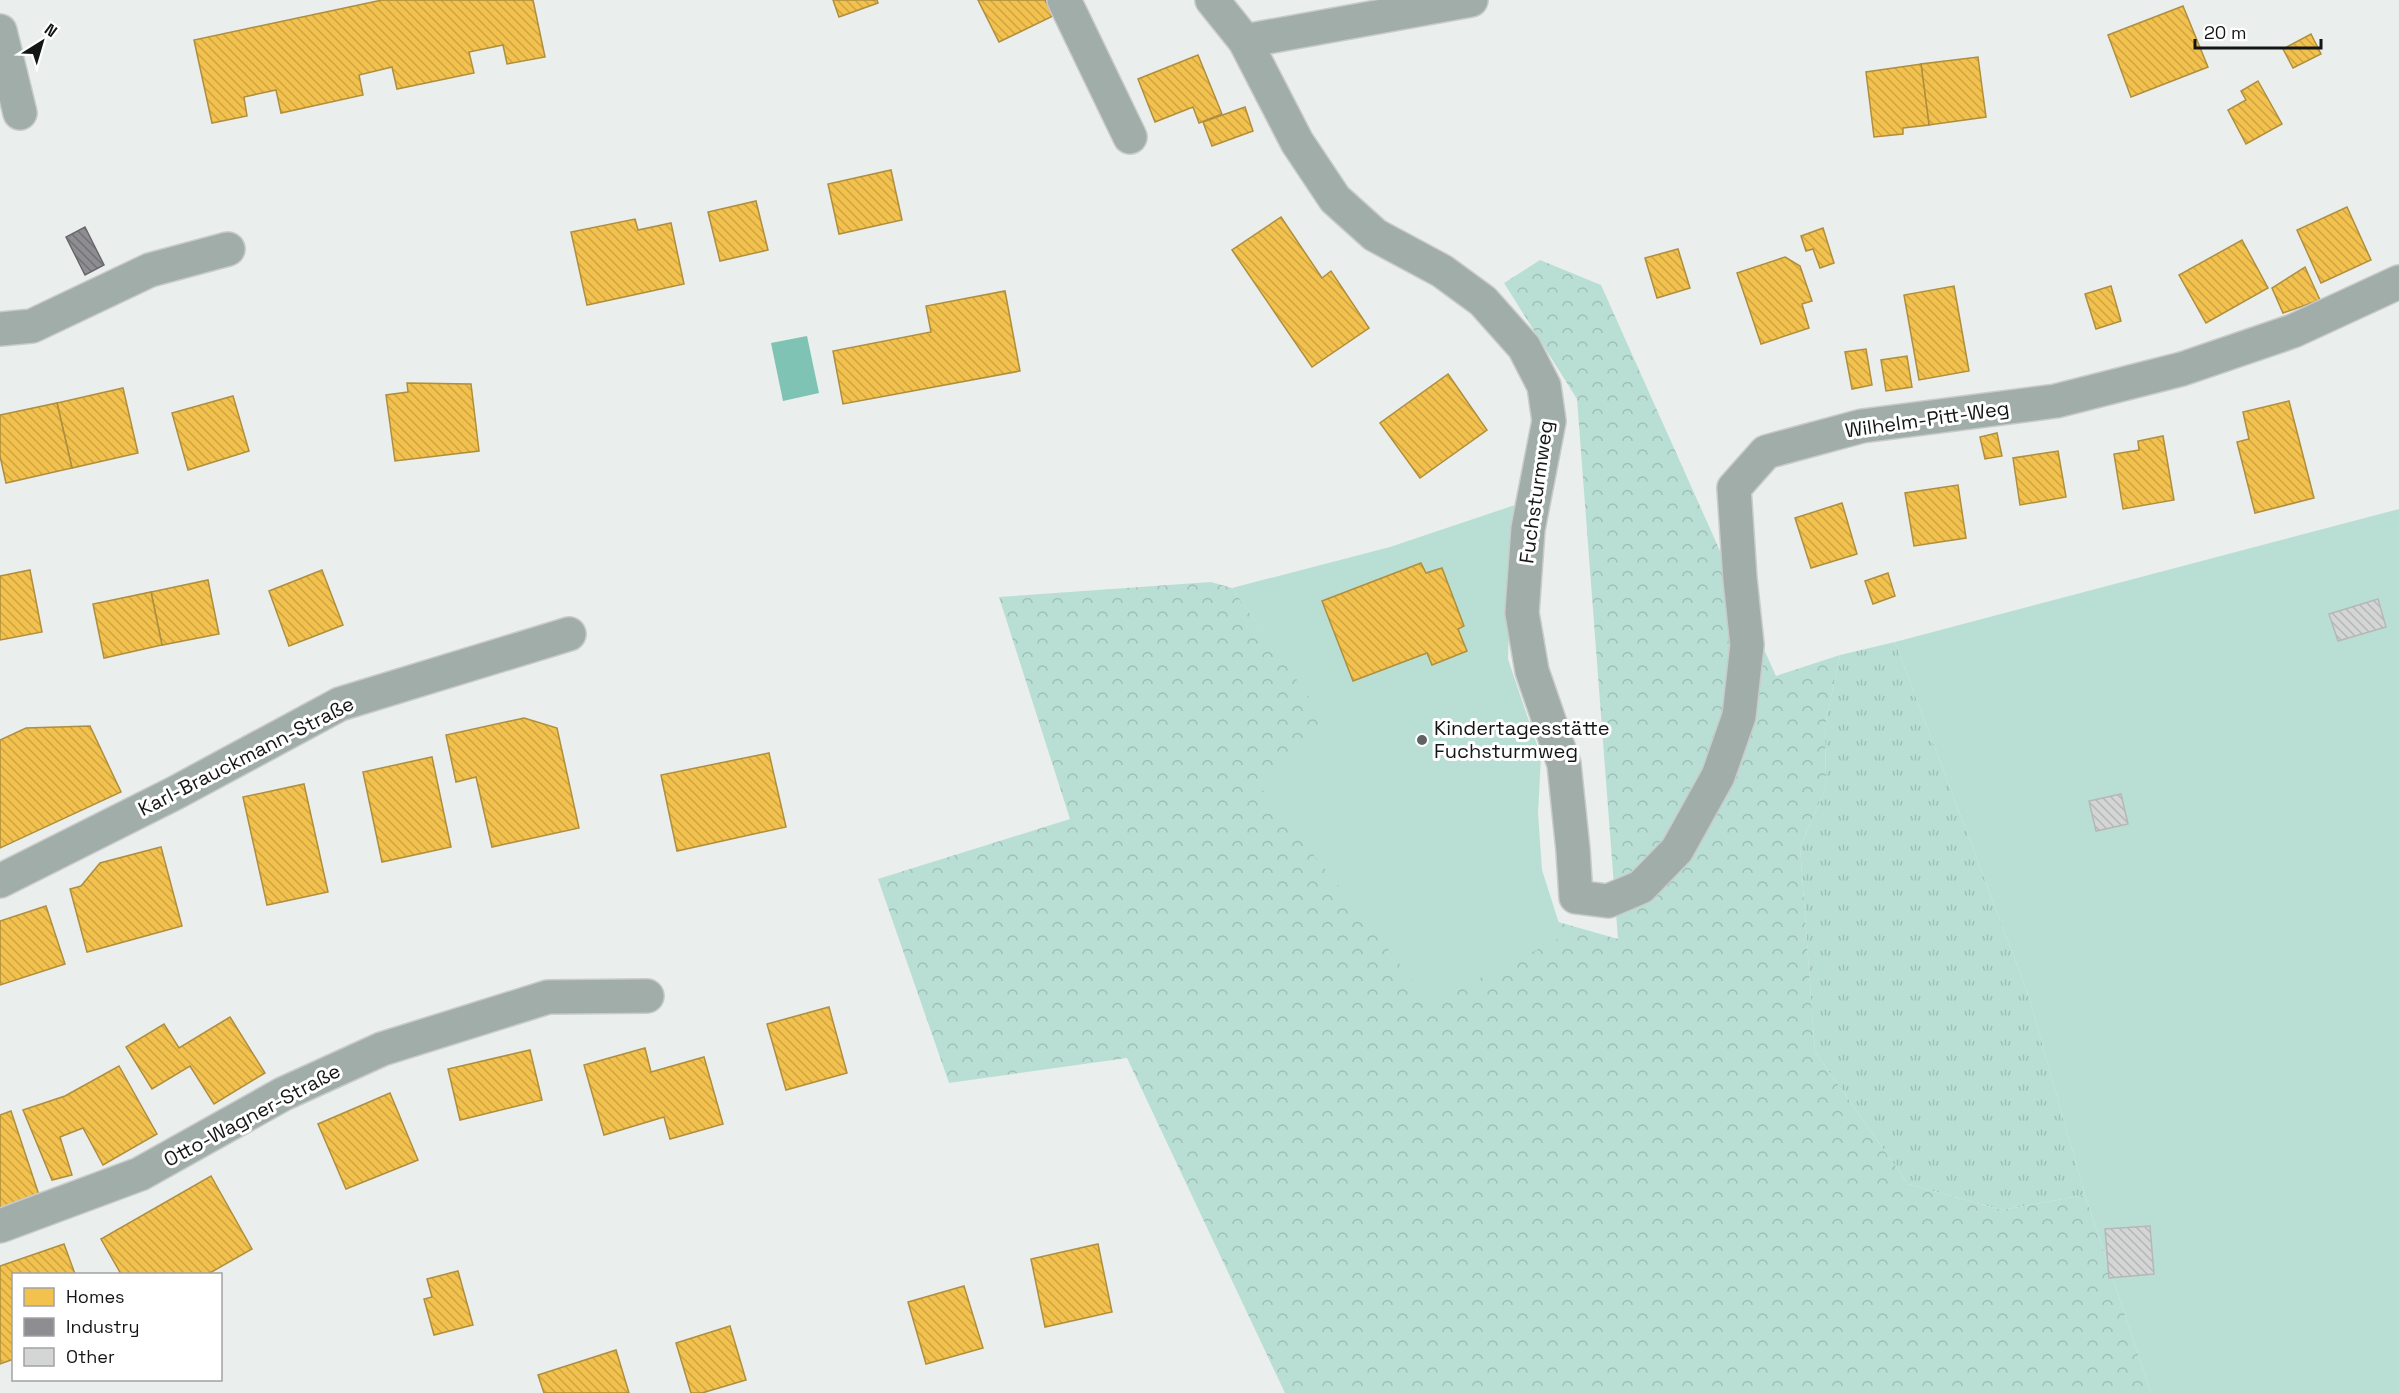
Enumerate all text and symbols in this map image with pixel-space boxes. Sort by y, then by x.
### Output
north arrow [12,12,72,72]
scale bar [2195,12,2321,50]
text: N [40,19,61,42]
text: 20 m [2204,21,2247,44]
street label: Wilhelm-Pitt-Weg [1843,395,2011,443]
street label: Fuchsturmweg [1513,419,1559,565]
street label: Karl-Brauckmann-Straße [134,690,358,822]
place label: Kindertagesstätte Fuchsturmweg [1434,715,1610,764]
marker: Kindertagesstätte Fuchsturmweg [1415,733,1429,747]
street label: Otto-Wagner-Straße [159,1057,345,1173]
legend [12,1273,222,1381]
text: Homes [66,1285,125,1308]
text: Industry [66,1315,139,1338]
text: Other [66,1345,115,1368]

